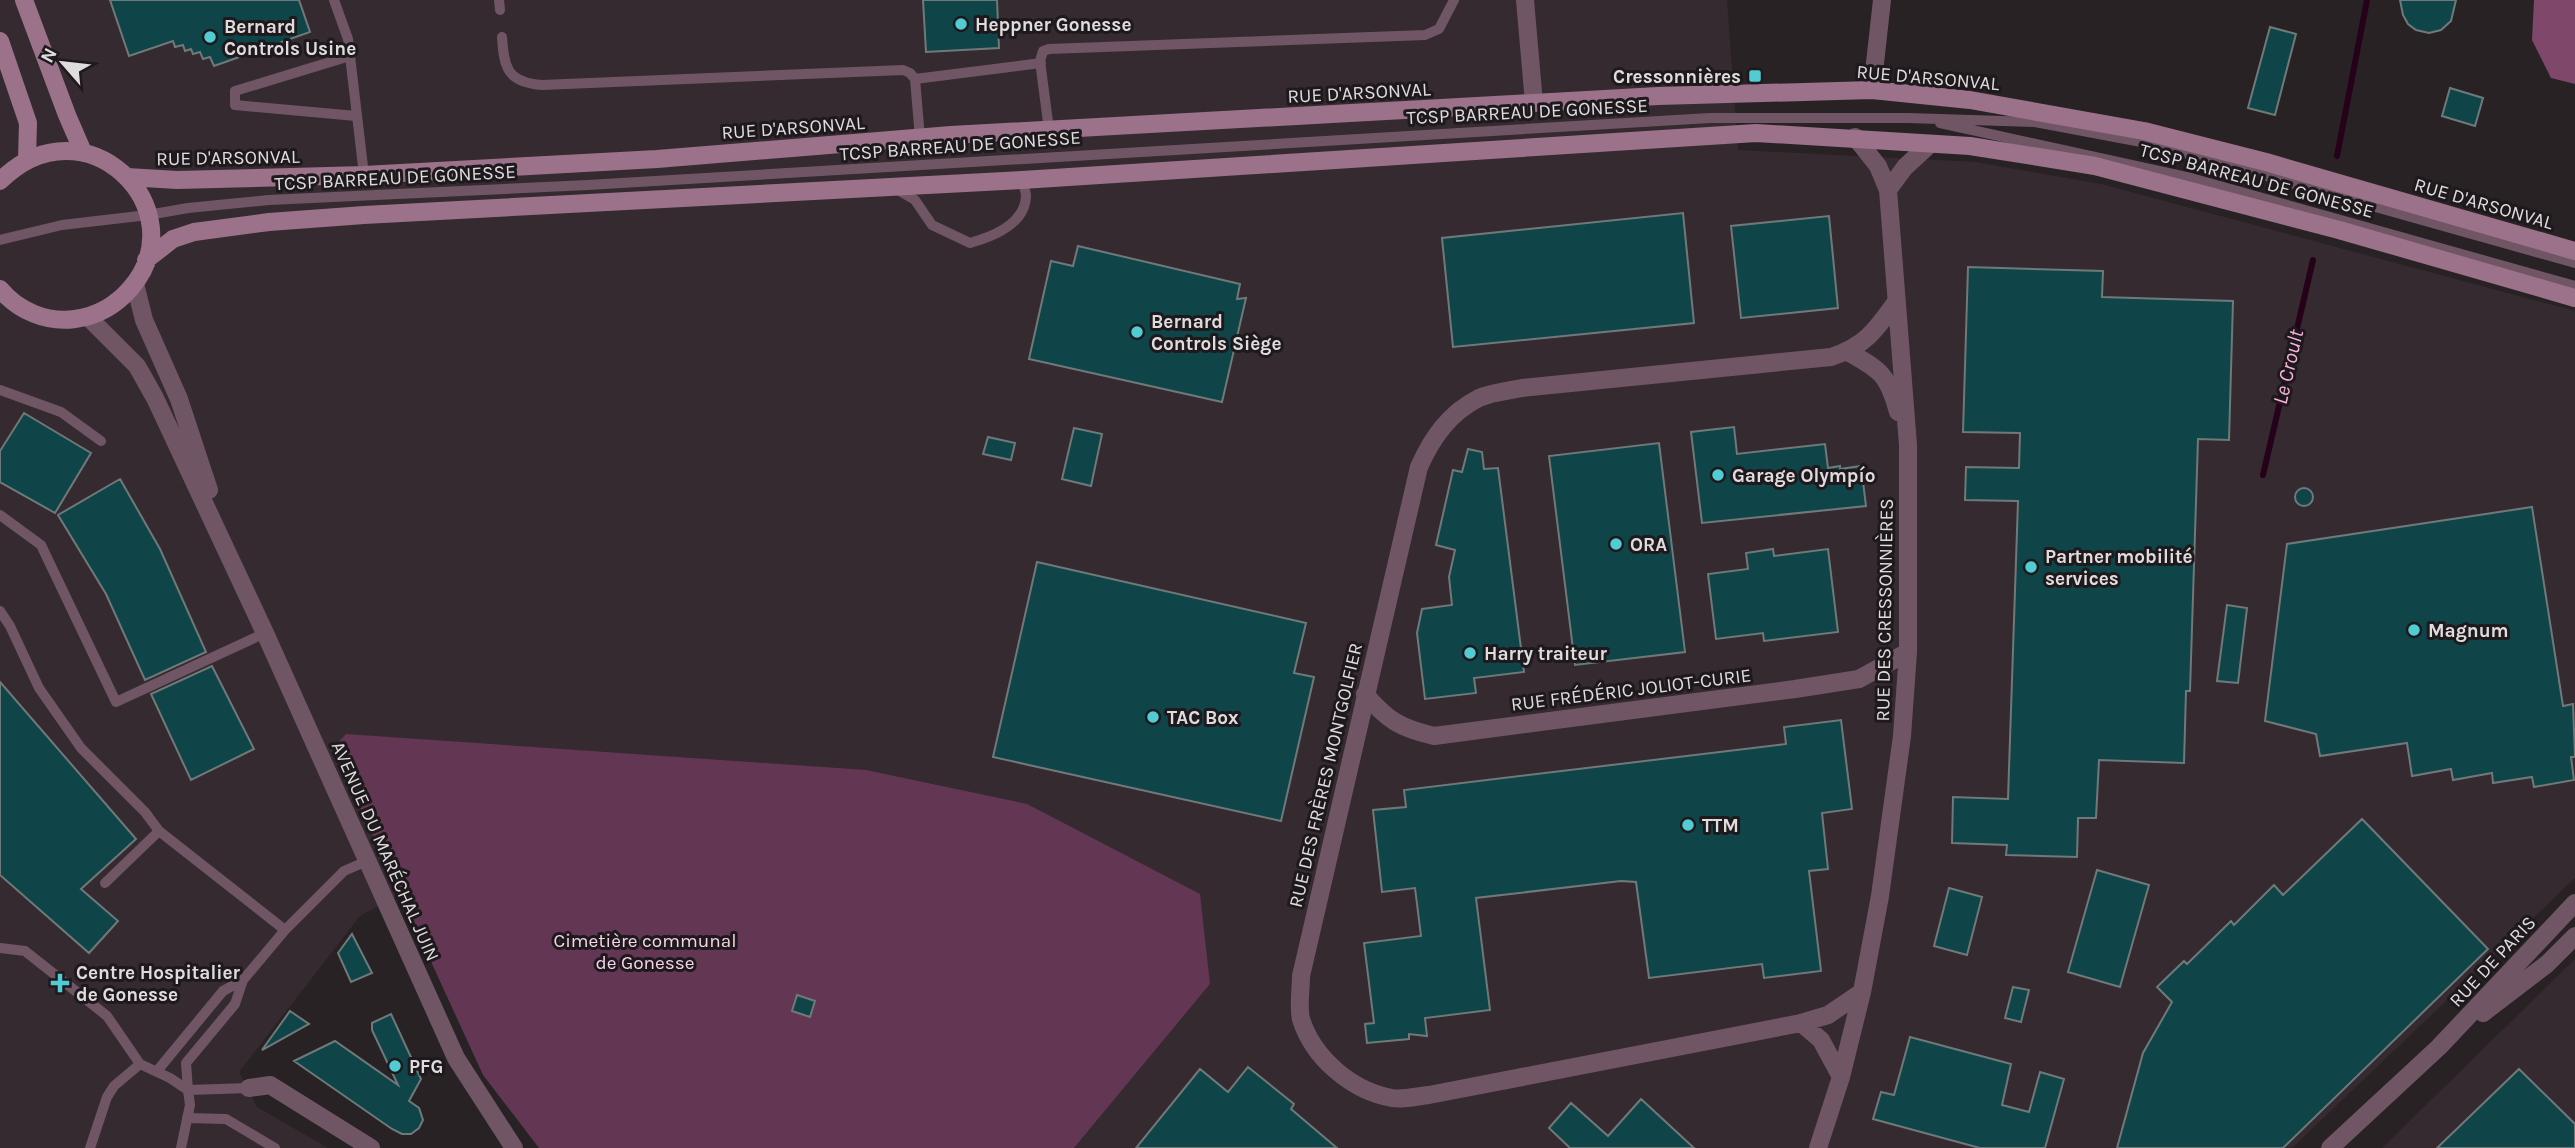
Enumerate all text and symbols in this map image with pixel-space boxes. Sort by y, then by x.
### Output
place label: Heppner Gonesse [975,14,1131,36]
place label: Bernard Controls Usine [224,16,356,60]
marker: Heppner Gonesse [953,16,969,32]
north arrow [28,28,98,98]
marker: Bernard Controls Usine [202,29,218,45]
text: N [36,44,62,67]
street label: RUE D'ARSONVAL [1855,61,2000,95]
place label: Cressonnières [1613,66,1741,88]
marker: Cressonnières [1747,68,1763,84]
street label: RUE D'ARSONVAL [1287,78,1431,108]
street label: TCSP BARREAU DE GONESSE [1406,95,1648,129]
street label: RUE D'ARSONVAL [721,112,866,144]
street label: TCSP BARREAU DE GONESSE [839,127,1081,165]
street label: TCSP BARREAU DE GONESSE [2137,139,2376,223]
street label: RUE D'ARSONVAL [156,146,300,170]
street label: TCSP BARREAU DE GONESSE [274,161,516,195]
street label: RUE D'ARSONVAL [2412,174,2556,234]
place label: Bernard Controls Siège [1151,311,1282,355]
marker: Bernard Controls Siège [1129,324,1145,340]
water label: Le Croult [2268,326,2308,407]
place label: Garage Olympío [1732,465,1875,487]
marker: Garage Olympío [1710,467,1726,483]
street label: RUE DES CRESSONNIÈRES [1871,498,1898,722]
place label: ORA [1630,534,1667,556]
marker: ORA [1608,536,1624,552]
place label: Partner mobilité services [2045,546,2193,590]
marker: Partner mobilité services [2023,559,2039,575]
place label: Magnum [2428,620,2509,642]
marker: Magnum [2406,622,2422,638]
street label: RUE DES FRÈRES MONTGOLFIER [1284,641,1367,910]
place label: Harry traiteur [1484,643,1608,665]
marker: Harry traiteur [1462,645,1478,661]
street label: RUE FRÉDÉRIC JOLIOT-CURIE [1510,663,1753,716]
place label: TAC Box [1167,707,1239,729]
marker: TAC Box [1145,709,1161,725]
street label: AVENUE DU MARÉCHAL JUIN [327,738,444,965]
place label: TTM [1702,815,1739,837]
marker: TTM [1680,817,1696,833]
street label: RUE DE PARIS [2445,912,2540,1012]
park label: Cimetière communal de Gonesse [553,930,737,974]
place label: Centre Hospitalier de Gonesse [76,962,240,1006]
marker: Centre Hospitalier de Gonesse [50,973,70,993]
place label: PFG [409,1056,443,1078]
marker: PFG [387,1058,403,1074]

